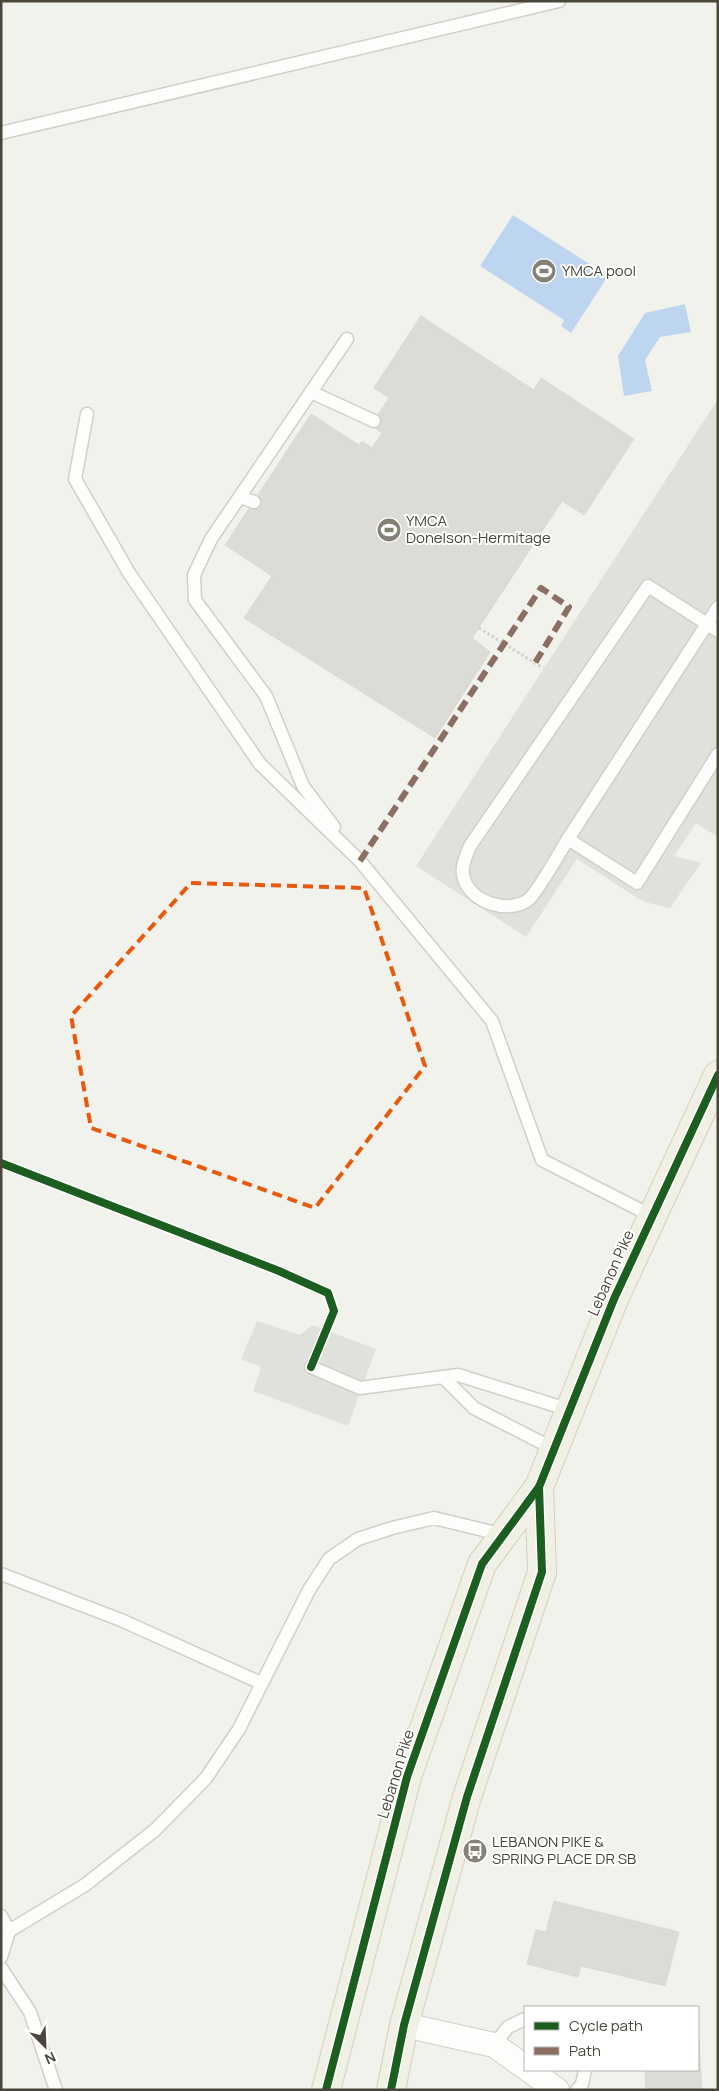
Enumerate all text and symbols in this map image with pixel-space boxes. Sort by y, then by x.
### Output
sports icon: YMCA pool [531,258,557,284]
place label: YMCA pool [562,260,636,281]
place label: YMCA Donelson-Hermitage [406,510,551,548]
sports icon: YMCA Donelson-Hermitage [376,517,402,543]
street label: Lebanon Pike [582,1226,639,1319]
street label: Lebanon Pike [372,1727,419,1821]
place label: LEBANON PIKE & SPRING PLACE DR SB [492,1831,636,1869]
bus stop icon: LEBANON PIKE & SPRING PLACE DR SB [462,1838,488,1864]
legend [524,2006,699,2071]
text: Cycle path [569,2015,643,2036]
north arrow [20,2021,70,2071]
text: Path [569,2040,601,2061]
text: N [42,2048,59,2069]

